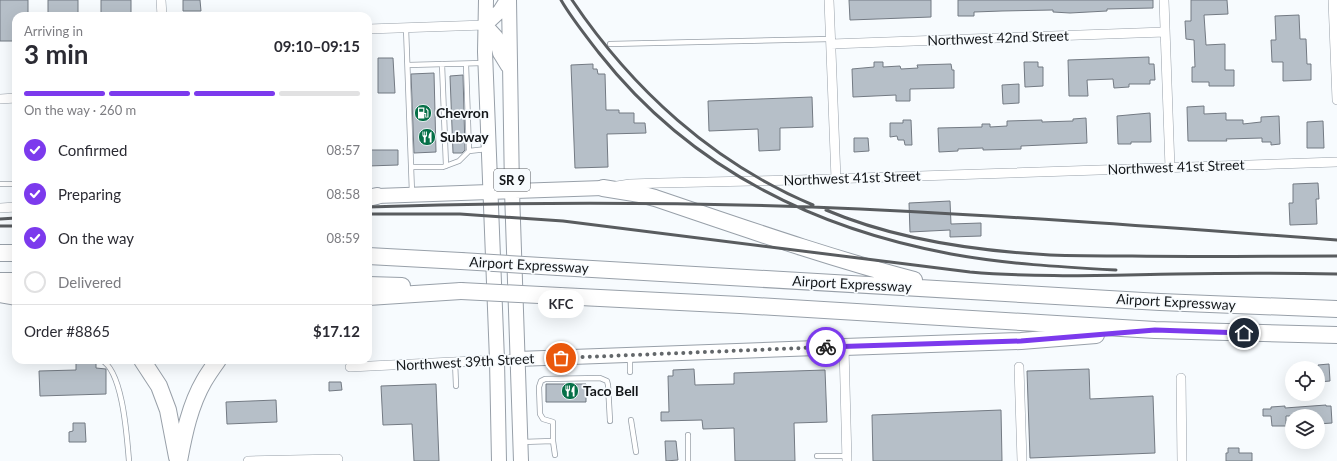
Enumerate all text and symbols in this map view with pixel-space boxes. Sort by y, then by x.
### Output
text: Arriving in [24,23,83,39]
street label: Northwest 42nd Street [927,27,1069,48]
text: 09:10–09:15 [274,37,360,55]
text: 3 min [24,38,88,70]
text: On the way · 260 m [24,102,136,118]
fuel station icon: Chevron [413,103,433,123]
place label: Chevron [436,104,489,121]
restaurant icon: Subway [417,127,437,147]
place label: Subway [440,128,489,145]
icon: check [24,139,46,161]
text: Confirmed [58,141,127,159]
text: 08:57 [327,142,360,158]
street label: Northwest 41st Street [1107,156,1245,177]
street label: Northwest 41st Street [783,167,921,188]
road number: SR 9 [494,169,530,191]
icon: check [24,183,46,205]
text: Preparing [58,185,121,203]
text: 08:58 [327,186,360,202]
icon: check [24,227,46,249]
text: On the way [58,229,134,247]
text: 08:59 [327,230,360,246]
street label: Airport Expressway [469,253,590,276]
street label: Airport Expressway [792,272,913,295]
text: Delivered [58,273,121,291]
callout: KFC [538,290,584,318]
street label: Airport Expressway [1116,290,1237,313]
text: KFC [549,296,573,312]
pin [1227,316,1261,350]
text: Order #8865 [24,322,110,340]
text: $17.12 [313,322,360,340]
icon: home [1233,322,1255,344]
courier [806,327,846,367]
icon: bike [815,336,837,358]
pin [544,341,578,375]
icon: bag [550,347,572,369]
street label: Northwest 39th Street [395,349,535,374]
map controls [1285,361,1325,449]
button: locate [1285,361,1325,401]
restaurant icon: Taco Bell [560,381,580,401]
place label: Taco Bell [583,382,639,399]
button: layers [1285,409,1325,449]

